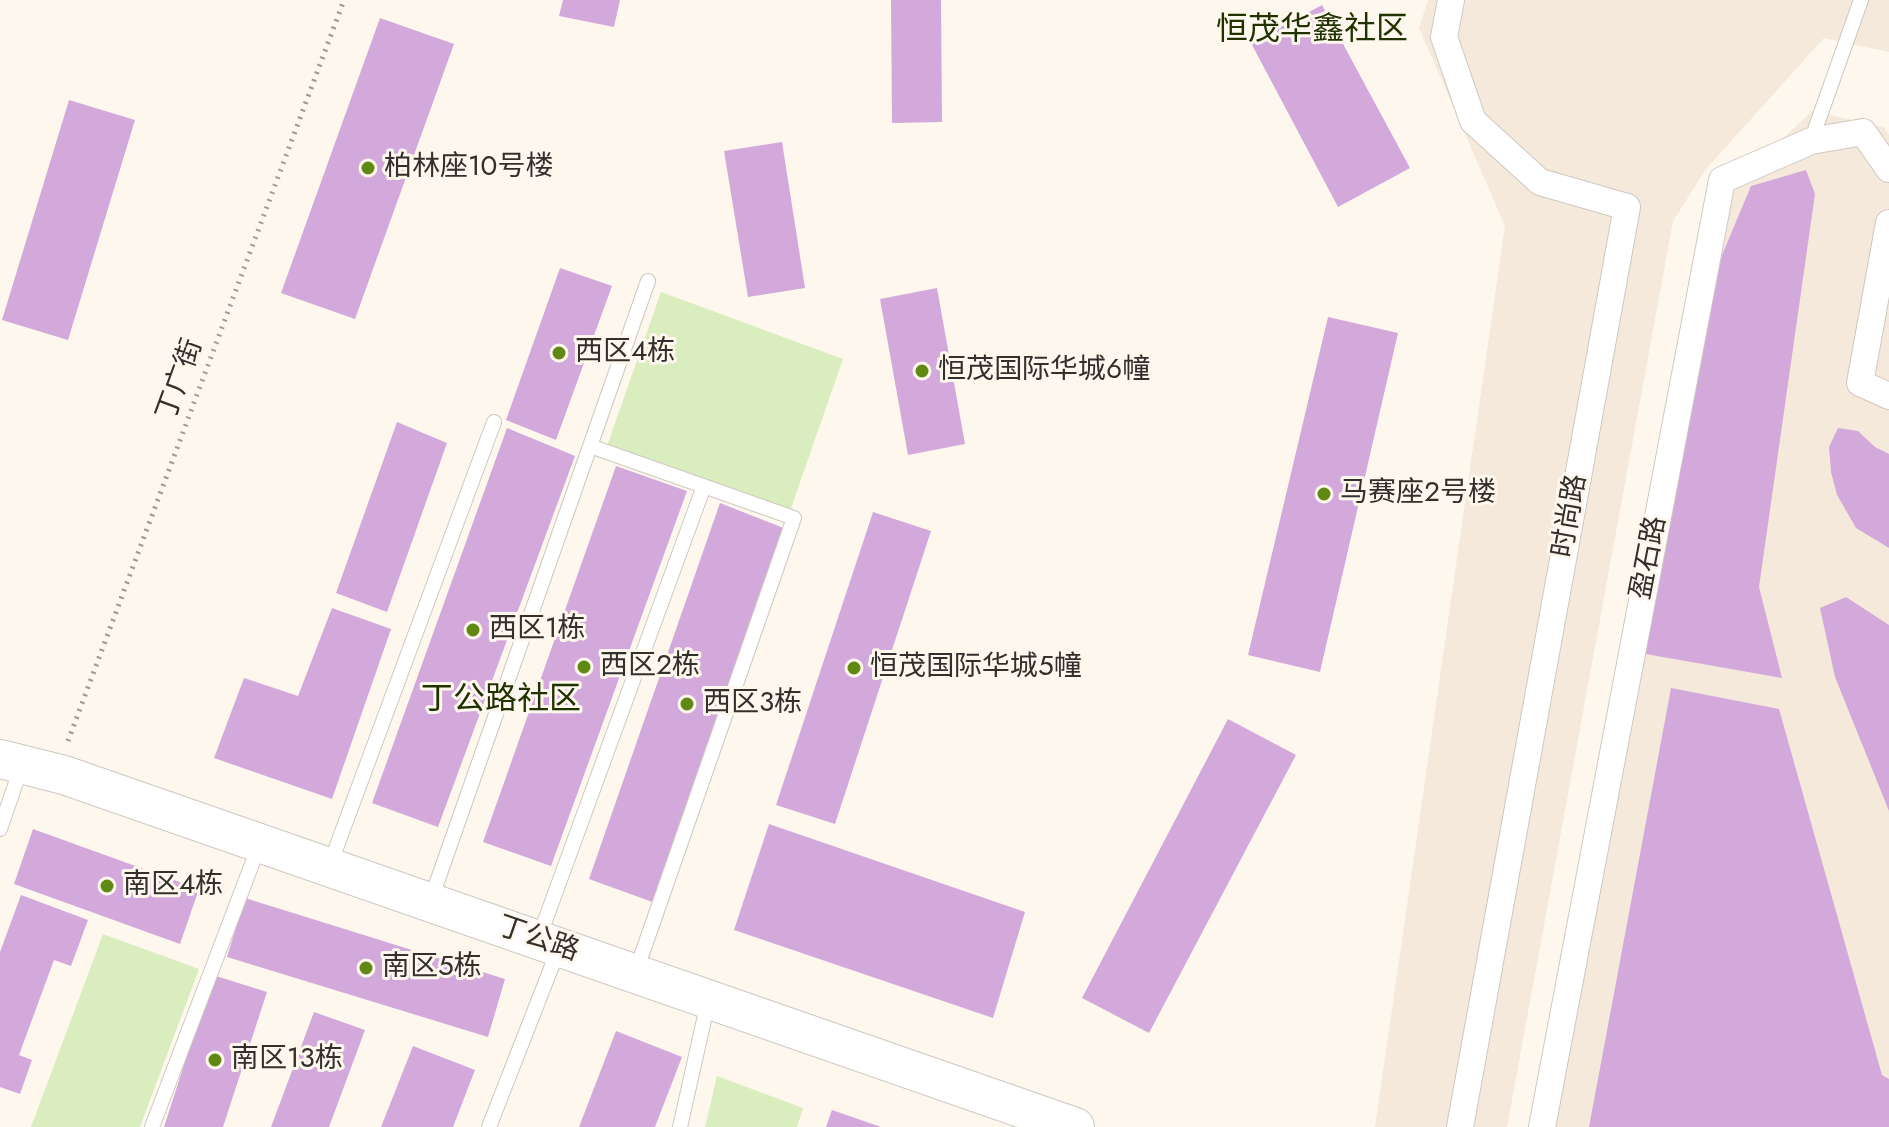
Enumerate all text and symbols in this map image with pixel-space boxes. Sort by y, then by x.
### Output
district label: 恒茂华鑫社区 [1216,12,1408,50]
place label: 柏林座10号楼 [384,151,553,185]
marker: 柏林座10号楼 [359,159,377,177]
street label: 丁广街 [151,335,211,425]
place label: 西区4栋 [575,336,675,370]
marker: 西区4栋 [550,344,568,362]
place label: 恒茂国际华城6幢 [938,354,1150,388]
marker: 恒茂国际华城6幢 [913,362,931,380]
street label: 时尚路 [1547,472,1595,560]
place label: 马赛座2号楼 [1340,477,1496,511]
marker: 马赛座2号楼 [1315,485,1333,503]
street label: 盈石路 [1625,514,1675,602]
place label: 西区1栋 [489,613,586,647]
marker: 西区1栋 [464,621,482,639]
place label: 西区2栋 [600,650,700,684]
place label: 恒茂国际华城5幢 [870,651,1082,685]
marker: 西区2栋 [575,658,593,676]
marker: 恒茂国际华城5幢 [845,659,863,677]
district label: 丁公路社区 [421,682,581,720]
place label: 西区3栋 [703,687,802,721]
marker: 西区3栋 [678,695,696,713]
place label: 南区4栋 [123,869,223,903]
marker: 南区4栋 [98,877,116,895]
street label: 丁公路 [493,910,583,970]
place label: 南区5栋 [382,951,482,985]
marker: 南区5栋 [357,959,375,977]
place label: 南区13栋 [231,1043,343,1077]
marker: 南区13栋 [206,1051,224,1069]

